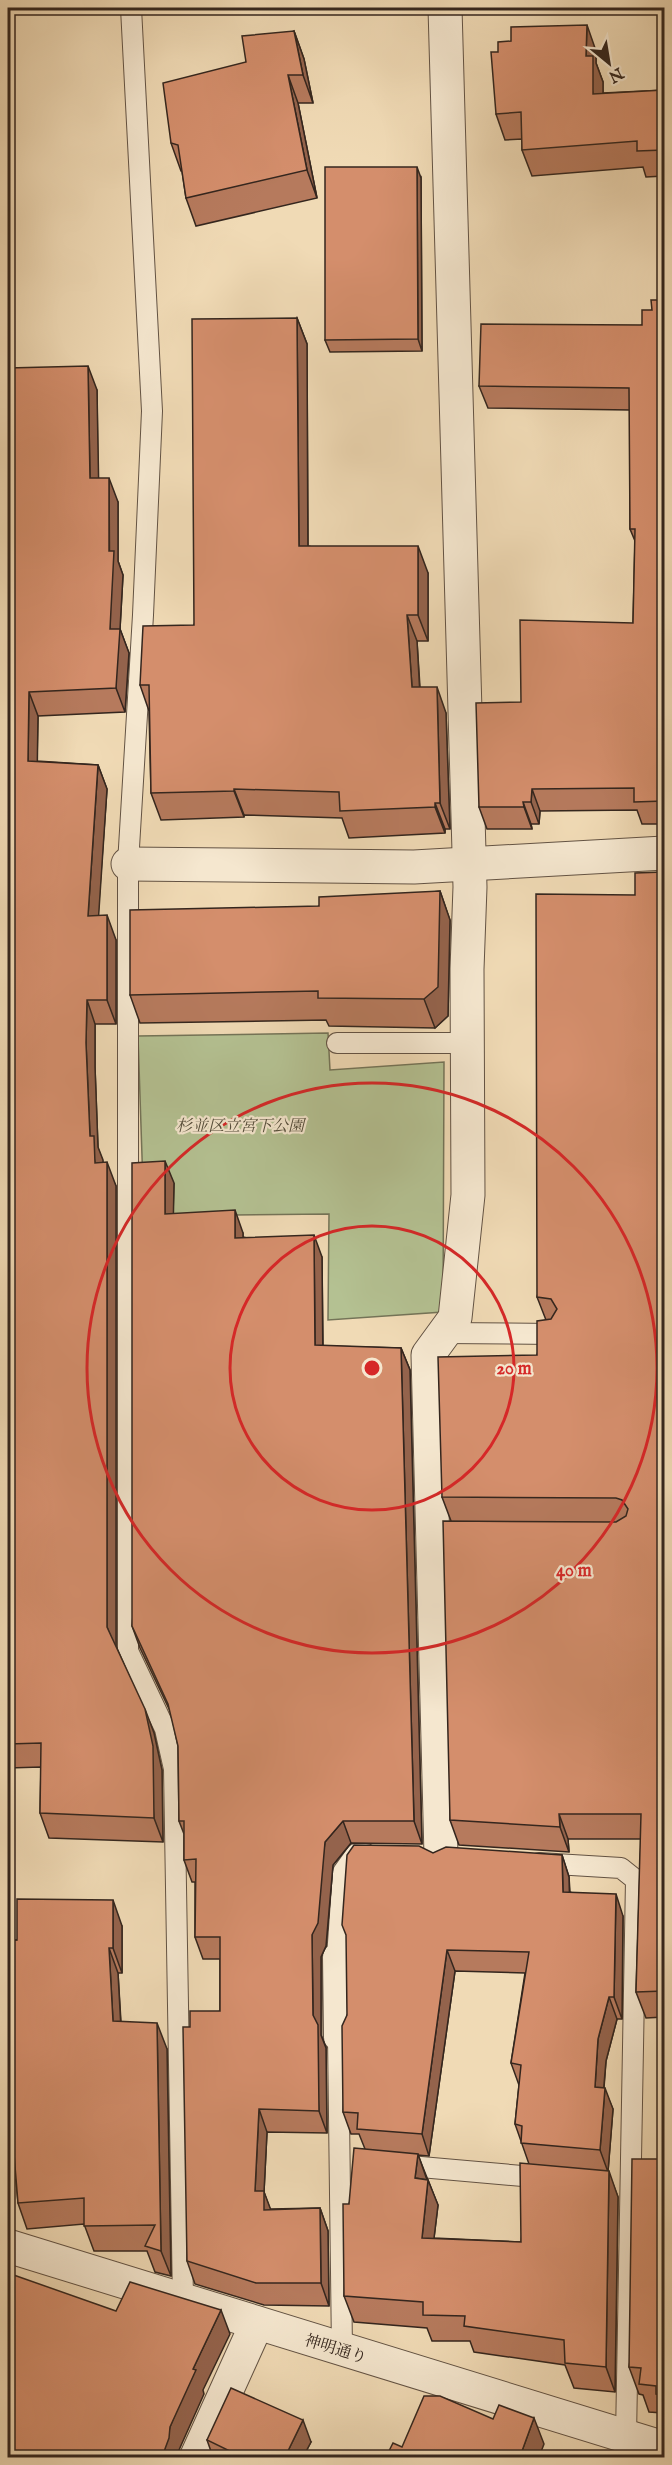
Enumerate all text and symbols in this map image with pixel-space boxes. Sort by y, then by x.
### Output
north arrow [579,33,639,93]
text: N [604,62,627,86]
park label: 杉並区立宮下公園 [176,1117,307,1137]
centre of rings [362,1358,382,1378]
text: 20 m [496,1358,532,1381]
text: 40 m [556,1560,592,1583]
street label: 神明通り [302,2331,369,2369]

